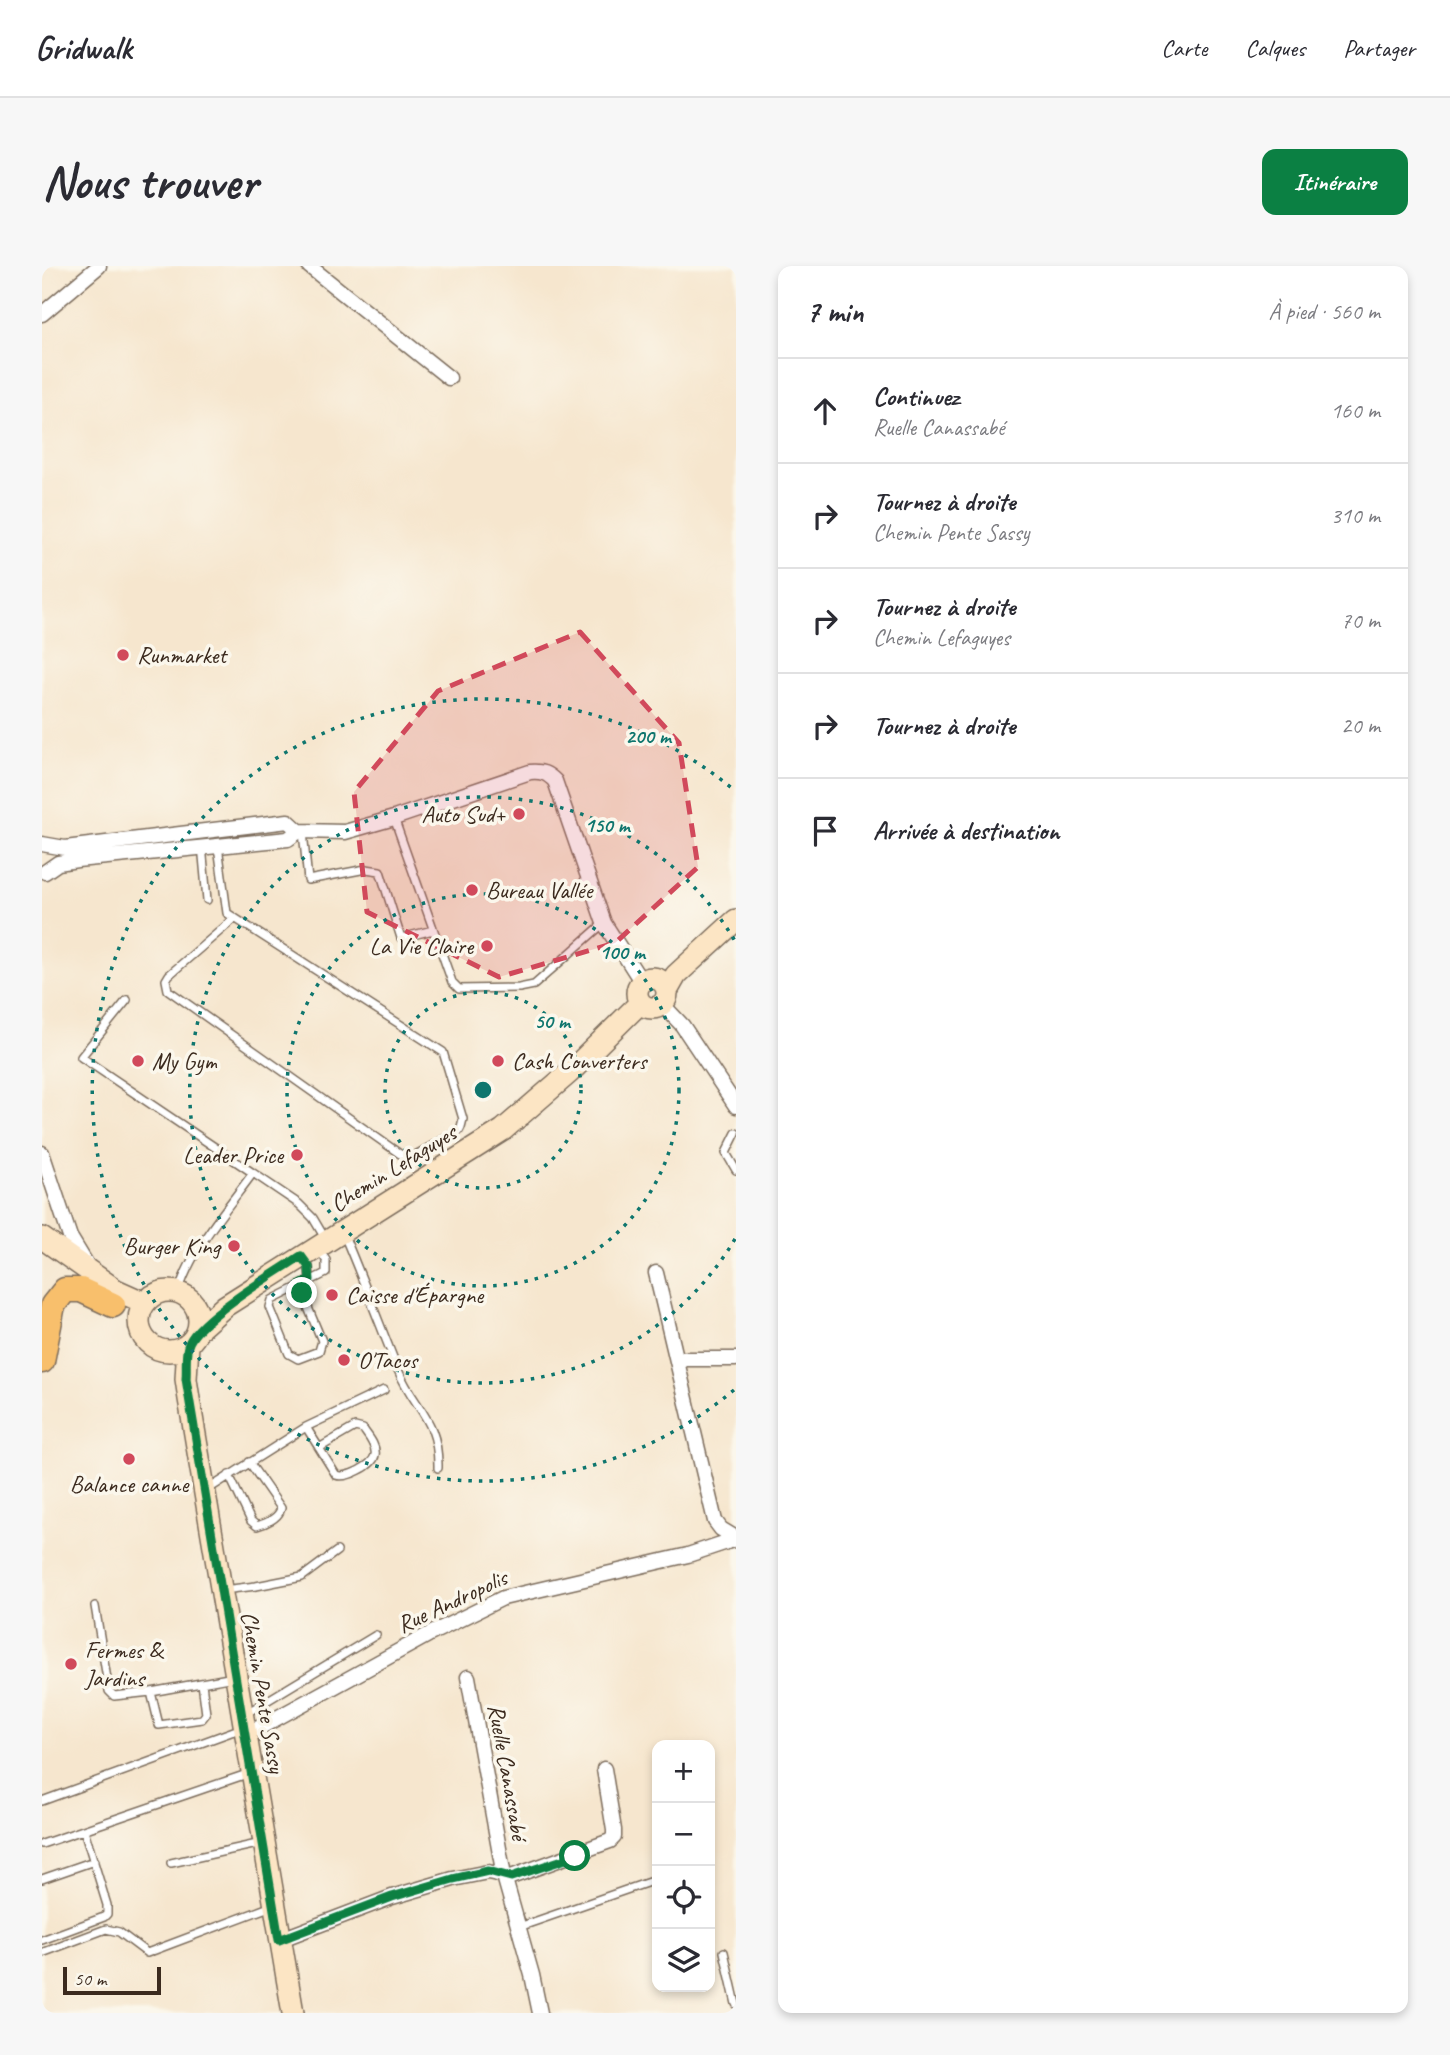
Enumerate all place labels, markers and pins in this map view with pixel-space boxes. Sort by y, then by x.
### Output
place label: Runmarket [137,640,228,670]
marker: Runmarket [115,647,131,663]
place label: Auto Sud+ [421,799,506,829]
marker: Auto Sud+ [511,806,527,822]
place label: Bureau Vallée [486,875,594,905]
marker: Bureau Vallée [464,882,480,898]
place label: La Vie Claire [370,931,475,961]
marker: La Vie Claire [479,938,495,954]
place label: My Gym [152,1046,217,1076]
place label: Cash Converters [512,1046,648,1076]
marker: My Gym [130,1053,146,1069]
marker: Cash Converters [490,1053,506,1069]
centre of rings [471,1078,495,1102]
place label: Leader Price [183,1140,285,1170]
marker: Leader Price [289,1147,305,1163]
place label: Burger King [123,1231,222,1261]
marker: Burger King [226,1238,242,1254]
place label: Caisse d'Épargne [346,1280,485,1310]
marker: Caisse d'Épargne [324,1287,340,1303]
place label: O'Tacos [358,1345,419,1375]
marker: O'Tacos [336,1352,352,1368]
marker: Balance canne [121,1451,137,1467]
place label: Balance canne [70,1469,190,1499]
place label: Fermes & Jardins [84,1635,164,1693]
marker: Fermes & Jardins [63,1656,79,1672]

